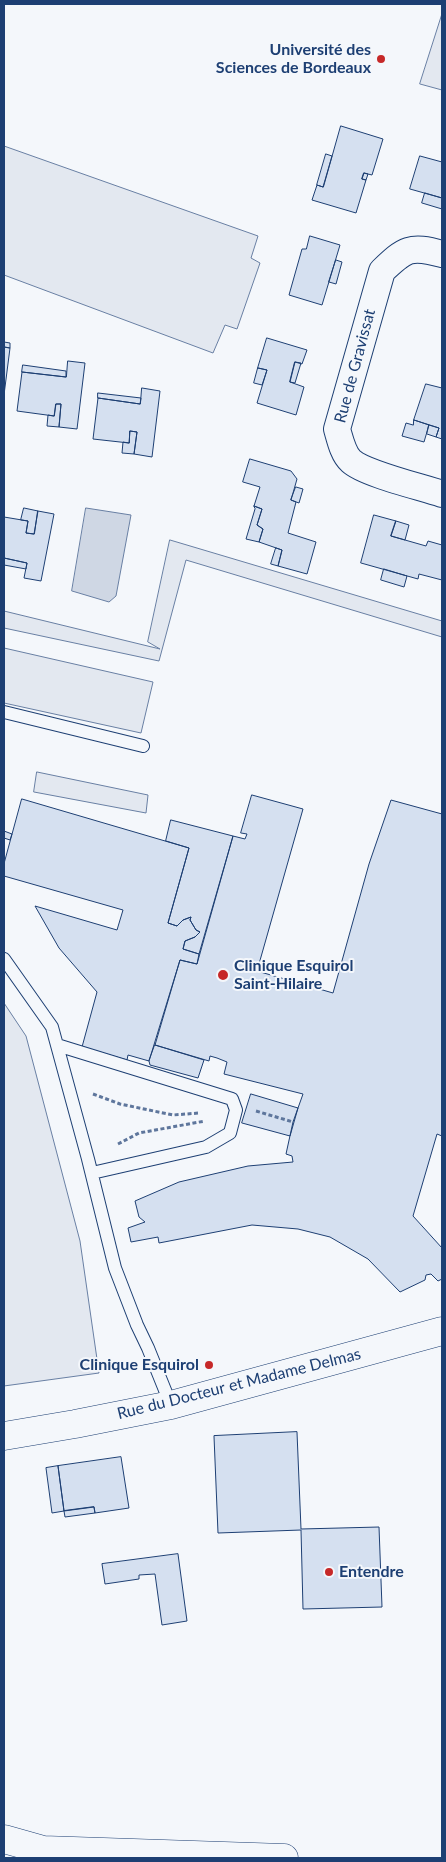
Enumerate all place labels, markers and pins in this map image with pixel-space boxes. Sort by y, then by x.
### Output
place label: Université des Sciences de Bordeaux [216,40,371,78]
marker: Université des Sciences de Bordeaux [375,53,387,65]
place label: Clinique Esquirol Saint-Hilaire [234,956,353,994]
marker: Clinique Esquirol Saint-Hilaire [216,968,230,982]
place label: Clinique Esquirol [80,1355,199,1375]
marker: Clinique Esquirol [203,1359,215,1371]
place label: Entendre [339,1562,404,1582]
marker: Entendre [323,1566,335,1578]

